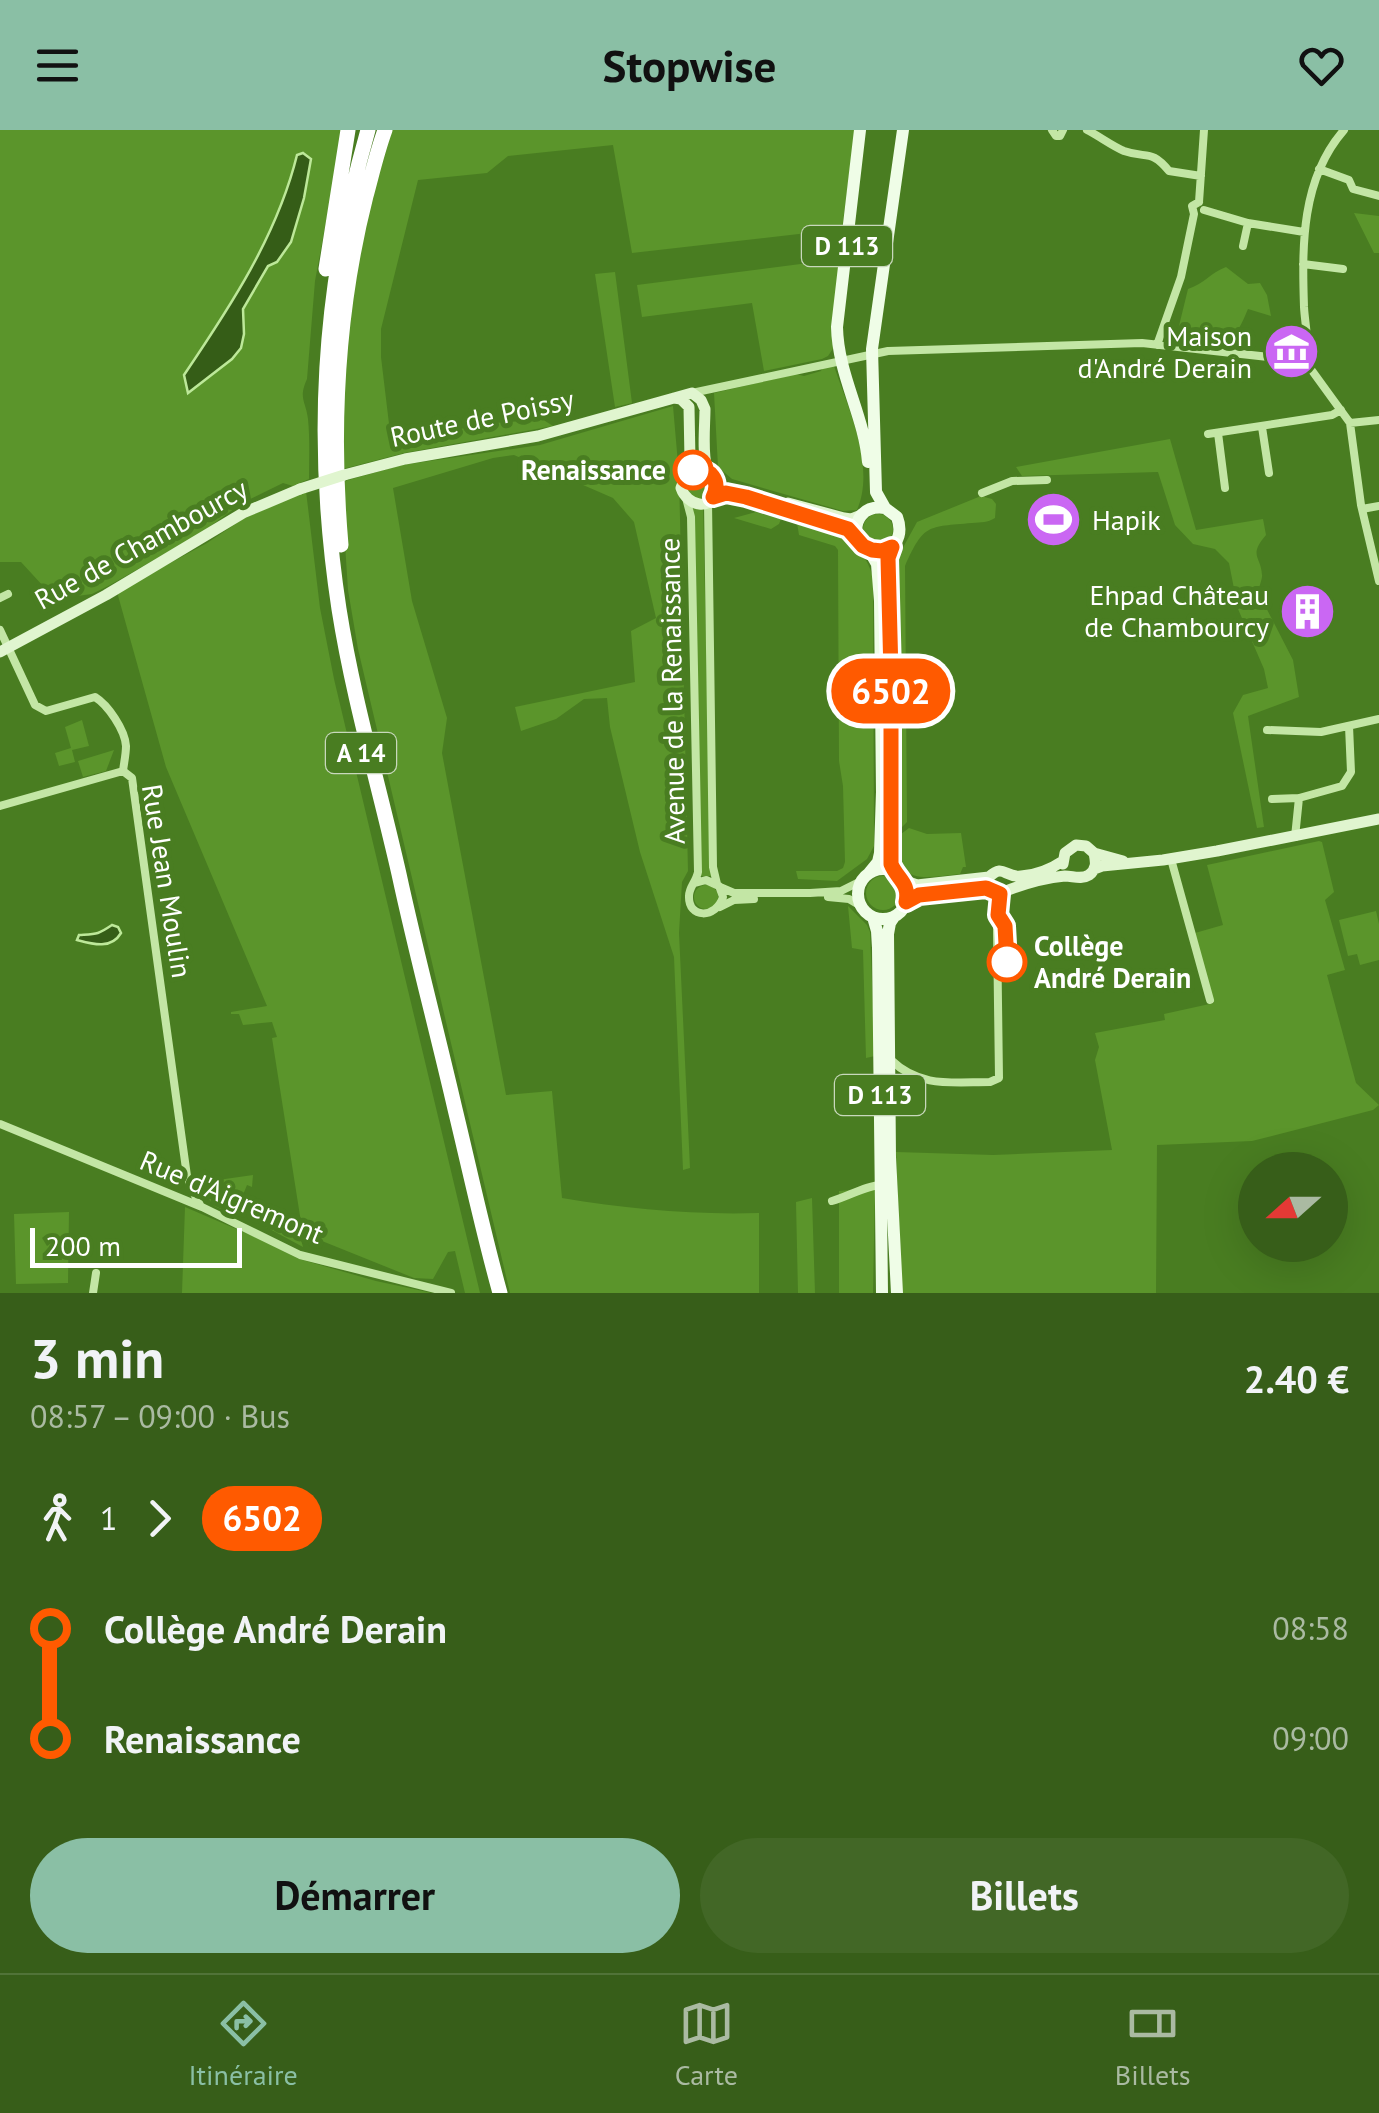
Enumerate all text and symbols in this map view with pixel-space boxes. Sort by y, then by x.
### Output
text: Stopwise [603,36,776,94]
icon: menu [30,38,85,93]
icon: heart [1294,38,1349,93]
road number: D 113 [802,226,892,266]
place label: Maison d'André Derain [1078,317,1252,386]
museum icon: Maison d'André Derain [1261,322,1321,382]
street label: Route de Poissy [387,380,577,455]
place label: Renaissance [521,451,666,488]
marker: Renaissance [674,451,712,489]
street label: Rue de Chambourcy [28,470,254,617]
sports icon: Hapik [1023,490,1083,550]
place label: Hapik [1092,501,1161,538]
street label: Avenue de la Renaissance [650,537,693,845]
place label: Ehpad Château de Chambourcy [1084,576,1269,645]
building icon: Ehpad Château de Chambourcy [1278,581,1338,641]
line badge: 6502 [821,658,961,724]
text: 6502 [851,668,931,714]
road number: A 14 [326,733,396,773]
street label: Rue Jean Moulin [134,781,201,980]
place label: Collège André Derain [1034,927,1191,996]
marker: Collège André Derain [988,943,1026,981]
road number: D 113 [835,1075,925,1115]
street label: Rue d'Aigremont [135,1141,330,1252]
north arrow [1238,1152,1348,1262]
map controls [1238,1152,1348,1262]
scale bar [30,1223,242,1268]
text: 200 m [45,1227,121,1264]
text: 3 min [30,1322,164,1393]
text: 2.40 € [1244,1354,1349,1403]
text: 08:57 – 09:00 · Bus [30,1395,290,1437]
icon: walk [30,1491,85,1546]
icon: forward [132,1491,187,1546]
text: 6502 [222,1495,302,1541]
text: 1 [100,1497,117,1539]
text: Collège André Derain [104,1604,447,1653]
text: 08:58 [1272,1607,1349,1649]
text: Renaissance [104,1714,301,1763]
text: 09:00 [1272,1717,1349,1759]
button: Démarrer [30,1838,680,1953]
button: Billets [700,1838,1349,1953]
tab: Itinéraire [188,1996,298,2093]
tab: Carte [675,1996,738,2093]
tab: Billets [1115,1996,1191,2093]

